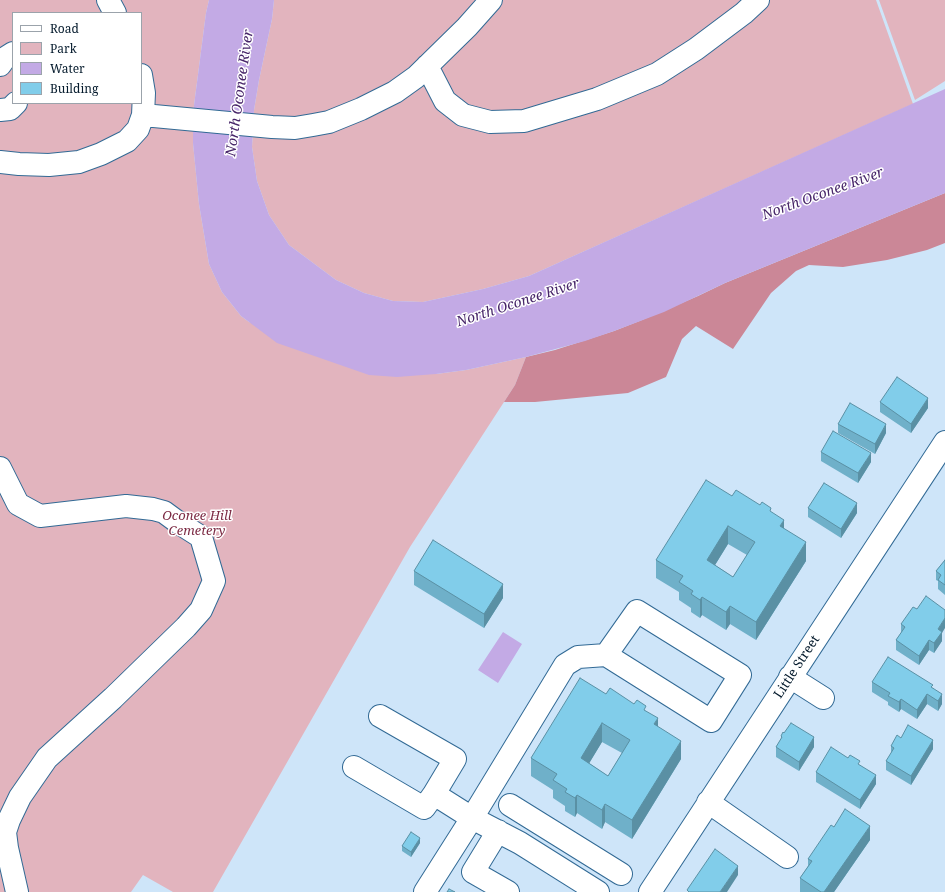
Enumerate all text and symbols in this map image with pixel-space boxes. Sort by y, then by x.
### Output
legend [12,12,142,104]
text: Road [50,20,79,37]
water label: North Oconee River [223,28,257,158]
text: Park [50,40,77,57]
text: Water [50,60,85,77]
text: Building [50,80,98,97]
water label: North Oconee River [760,164,886,224]
water label: North Oconee River [455,275,581,331]
park label: Oconee Hill Cemetery [162,508,232,539]
street label: Little Street [771,633,823,701]

